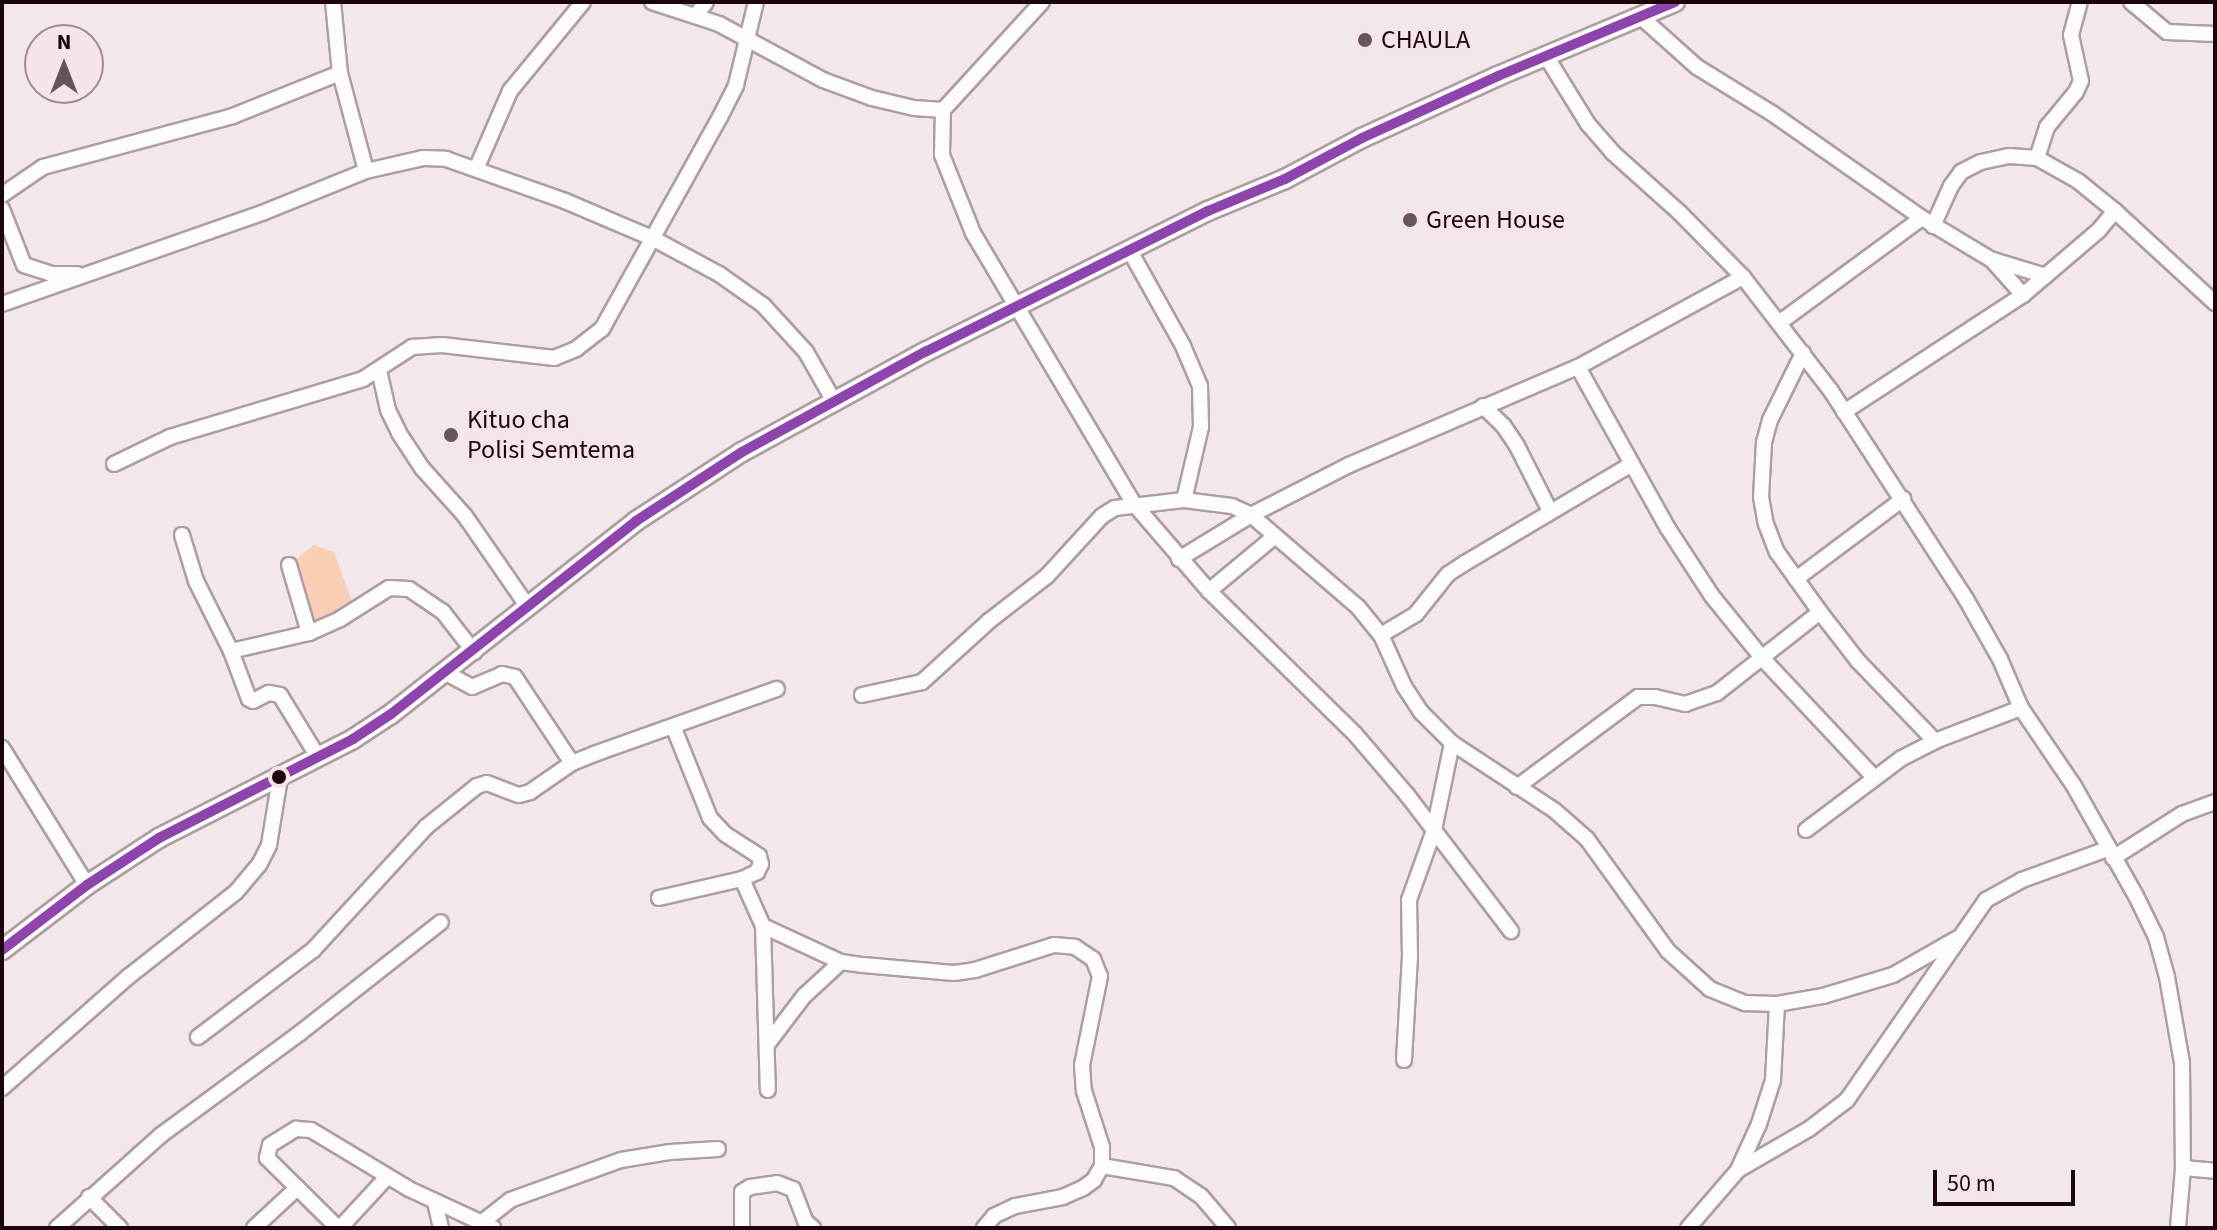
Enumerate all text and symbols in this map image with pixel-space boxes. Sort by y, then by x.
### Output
north arrow [24,24,104,104]
place label: CHAULA [1381,24,1470,56]
text: N [57,26,71,58]
marker: CHAULA [1356,31,1374,49]
place label: Green House [1426,204,1565,236]
marker: Green House [1401,211,1419,229]
place label: Kituo cha Polisi Semtema [467,404,635,466]
marker: Kituo cha Polisi Semtema [442,426,460,444]
unlabelled marker [271,769,287,785]
scale bar [1937,1154,2079,1204]
text: 50 m [1947,1166,1996,1201]

